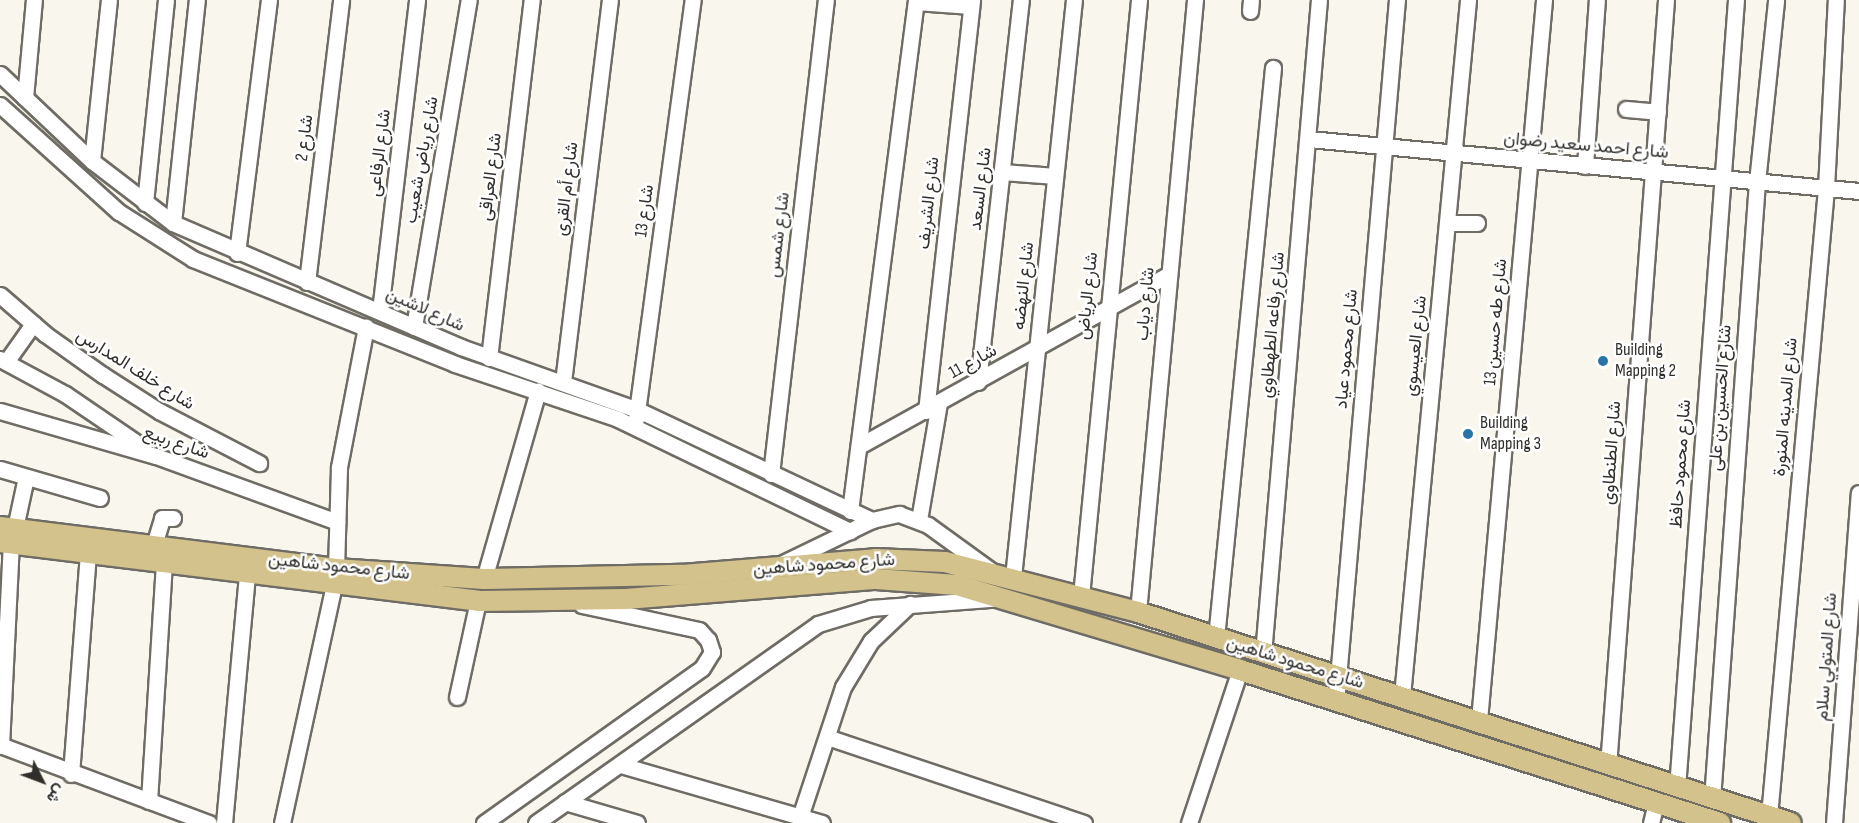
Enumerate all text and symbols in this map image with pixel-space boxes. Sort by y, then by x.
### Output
street label: شارع رياض شعيب [400,95,444,225]
street label: شارع الرفاعى [364,108,396,198]
street label: شارع 2 [291,114,319,162]
street label: شارع احمد سعيد رضوان [1503,128,1669,164]
street label: شارع العراقى [475,132,507,222]
street label: شارع أم القرى [551,141,583,237]
street label: شارع السعد [965,146,997,232]
street label: شارع الشريف [913,156,945,250]
street label: شارع 13 [631,183,659,239]
street label: شارع شمس [763,191,795,279]
street label: شارع النهضه [1009,241,1039,331]
street label: شارع الرياض [1073,251,1103,341]
street label: شارع رفاعه الطهطاوي [1256,251,1290,399]
street label: شارع طه حسين 13 [1480,258,1512,386]
street label: شارع دياب [1132,266,1160,342]
street label: شارع لاشين [382,283,468,337]
street label: شارع محمود عياد [1331,288,1363,410]
street label: شارع العيسوي [1400,295,1432,397]
street label: شارع الحسين بن على [1705,324,1737,472]
street label: شارع خلف المدارس [72,325,198,415]
street label: شارع المدينه المنورة [1769,337,1803,477]
street label: شارع 11 [945,340,1001,384]
place label: Building Mapping 2 [1615,340,1676,382]
marker: Building Mapping 2 [1596,354,1610,368]
street label: شارع محمود حافظ [1666,399,1696,529]
street label: شارع الطنطاوى [1598,400,1626,506]
place label: Building Mapping 3 [1480,413,1541,456]
street label: شارع ربيع [140,422,212,464]
marker: Building Mapping 3 [1461,427,1475,441]
street label: شارع محمود شاهين [267,549,411,585]
street label: شارع محمود شاهين [752,549,896,581]
street label: شارع المتولي سلام [1812,592,1842,722]
street label: شارع محمود شاهين [1224,632,1366,694]
north arrow [12,751,72,811]
text: ش [42,780,69,807]

